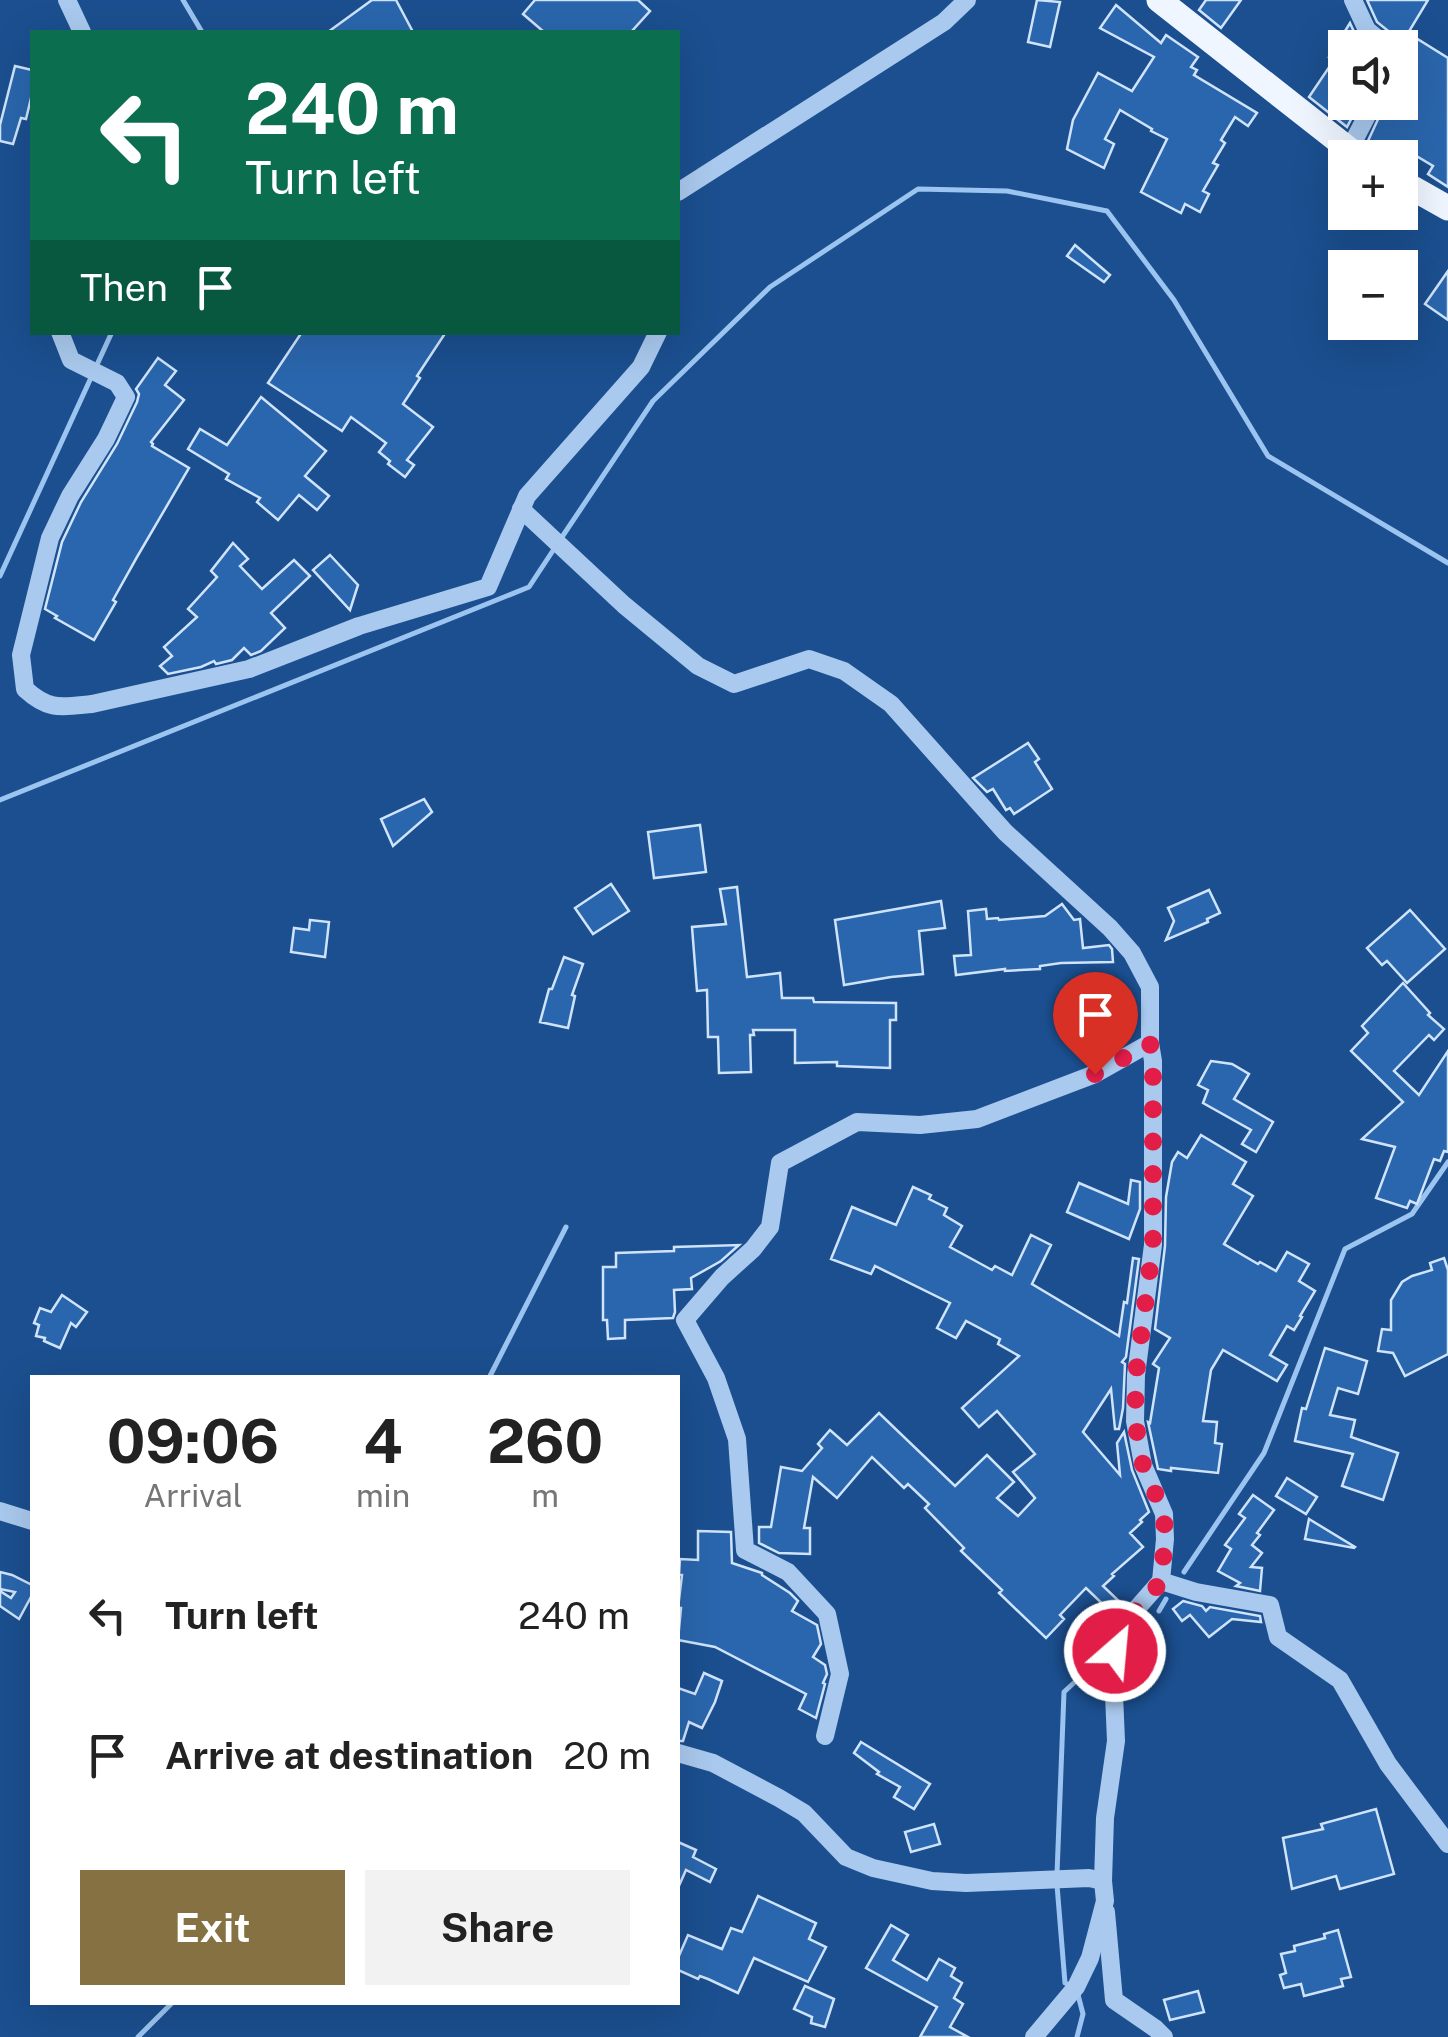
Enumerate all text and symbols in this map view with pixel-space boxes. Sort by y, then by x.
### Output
map controls [1328,30,1418,340]
button: sound [1328,30,1418,120]
text: 240 m [245,67,459,150]
icon: left [80,70,210,200]
button: + [1328,140,1418,230]
text: Turn left [245,151,421,204]
button: − [1328,250,1418,340]
icon: arrive [188,260,243,315]
text: Then [80,265,168,310]
pin [1053,972,1138,1075]
icon: arrive [1068,987,1123,1042]
text: 09:06 [107,1406,279,1477]
text: 4 [363,1406,403,1477]
text: 260 [487,1406,603,1477]
text: Arrival [144,1477,242,1514]
text: min [356,1477,410,1514]
text: m [531,1477,559,1514]
icon: left [80,1588,135,1643]
text: Turn left [165,1593,319,1638]
text: 240 m [518,1593,630,1638]
position arrow [1063,1599,1167,1703]
icon: arrive [80,1728,135,1783]
text: Arrive at destination [165,1733,533,1778]
text: 20 m [563,1733,651,1778]
button: Exit [80,1870,345,1985]
button: Share [365,1870,630,1985]

